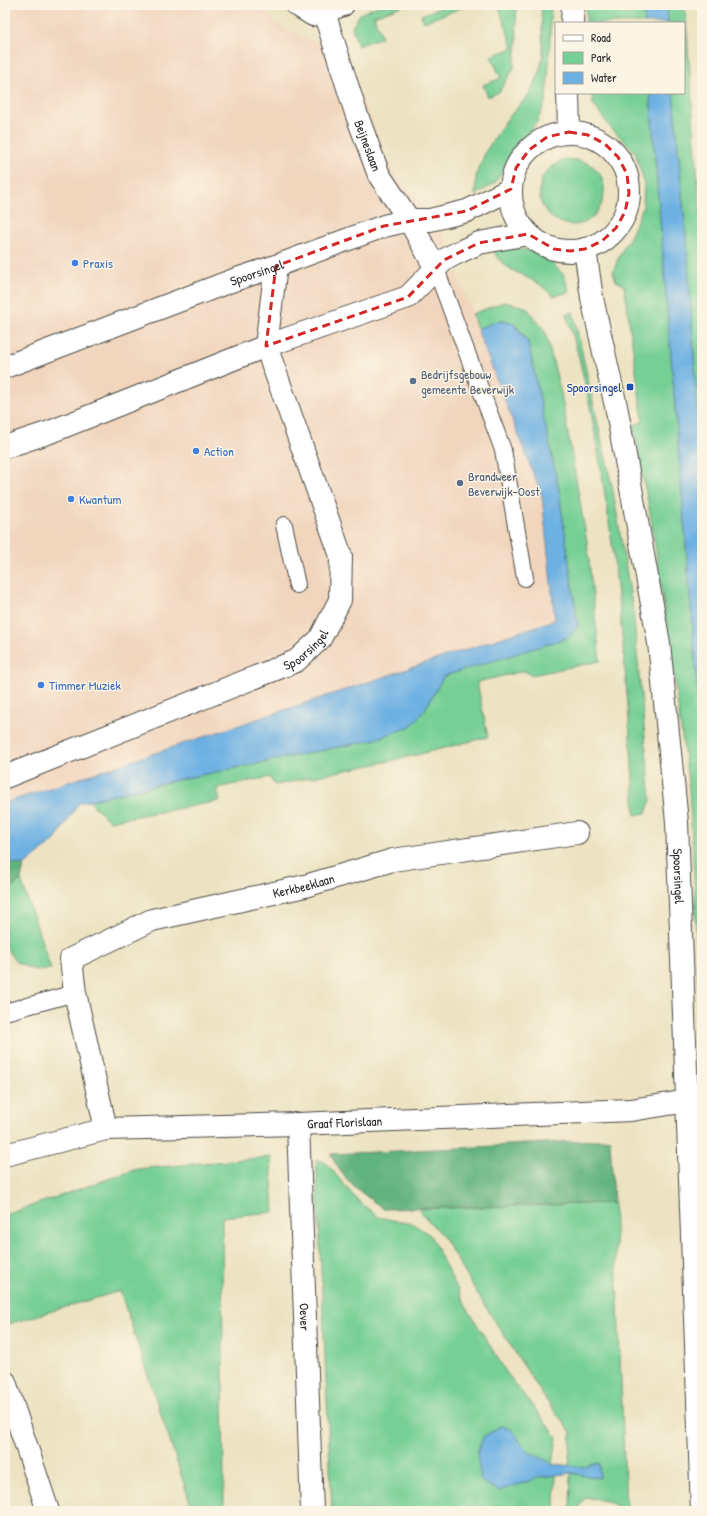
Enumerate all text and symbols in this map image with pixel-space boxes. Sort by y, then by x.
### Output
legend [555,22,685,94]
text: Road [591,29,611,46]
text: Park [591,49,611,66]
text: Water [591,69,617,86]
street label: Beijneslaan [350,117,386,174]
place label: Praxis [83,254,113,272]
street label: Spoorsingel [228,255,287,290]
marker: Praxis [70,258,80,268]
place label: Bedrijfsgebouw gemeente Beverwijk [421,365,515,398]
marker: Bedrijfsgebouw gemeente Beverwijk [408,376,418,386]
place label: Spoorsingel [567,378,623,396]
marker: Spoorsingel [625,382,635,392]
place label: Action [204,442,234,460]
marker: Action [191,446,201,456]
place label: Brandweer Beverwijk-Oost [468,467,540,500]
marker: Brandweer Beverwijk-Oost [455,478,465,488]
place label: Kwantum [79,490,121,508]
marker: Kwantum [66,494,76,504]
street label: Spoorsingel [281,626,333,674]
place label: Timmer Muziek [49,676,121,694]
marker: Timmer Muziek [36,680,46,690]
street label: Spoorsingel [669,848,689,905]
street label: Kerkbeeklaan [271,869,337,902]
street label: Graaf Florislaan [307,1111,383,1133]
street label: Oever [295,1303,314,1331]

